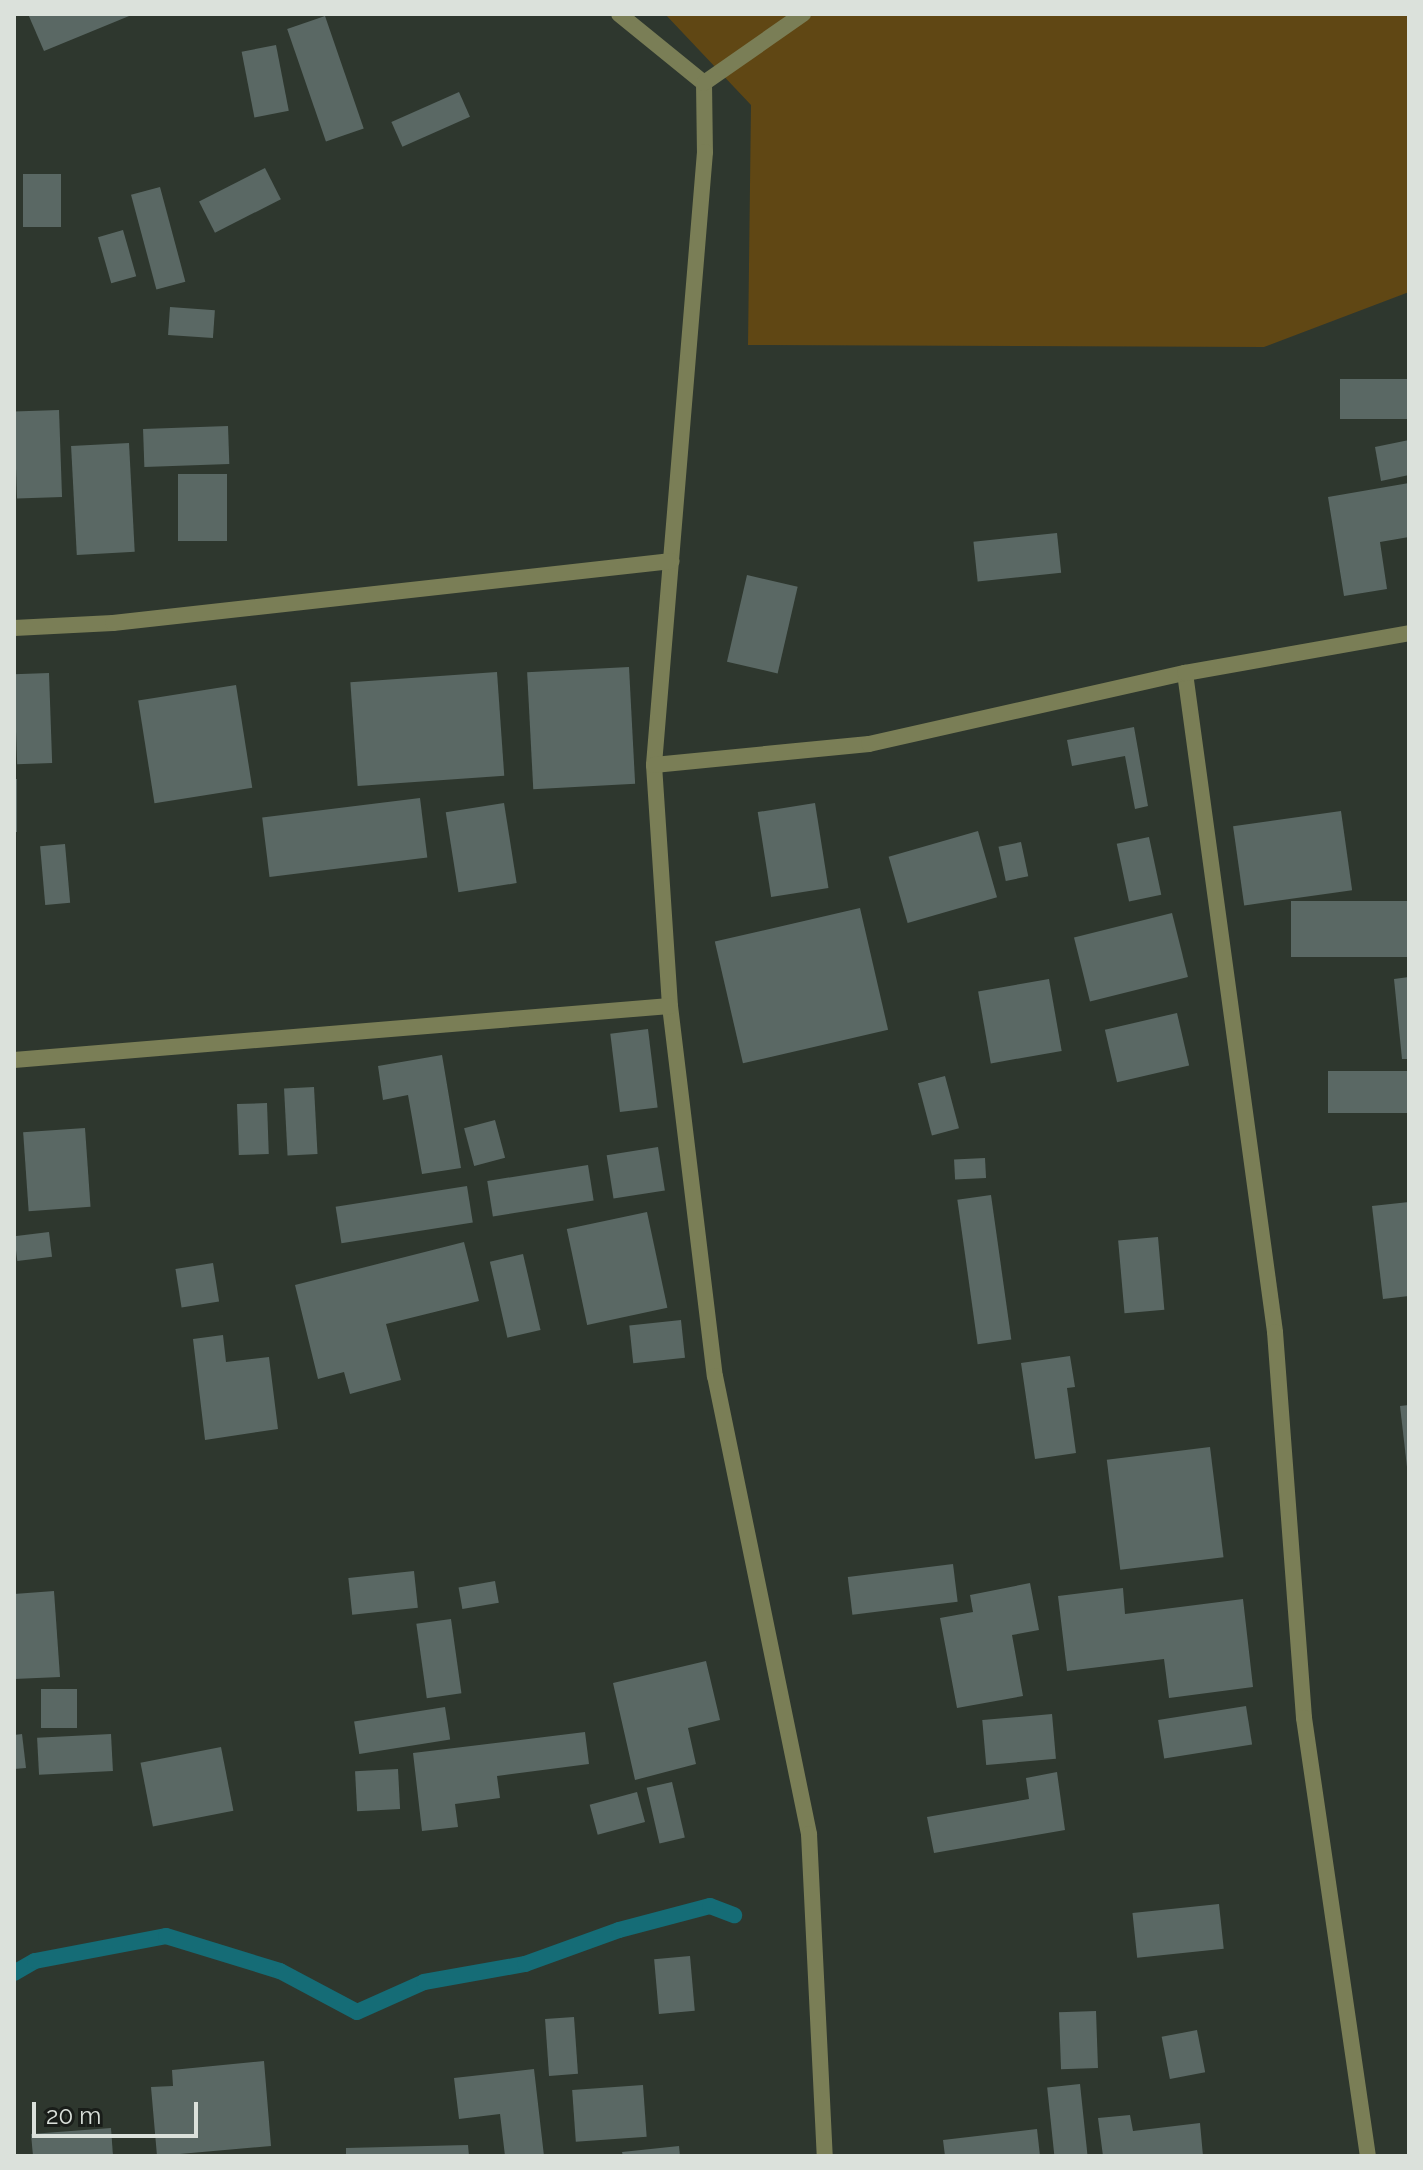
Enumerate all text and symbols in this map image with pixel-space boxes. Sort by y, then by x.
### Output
scale bar [36,2086,202,2136]
text: 20 m [46,2101,101,2130]

